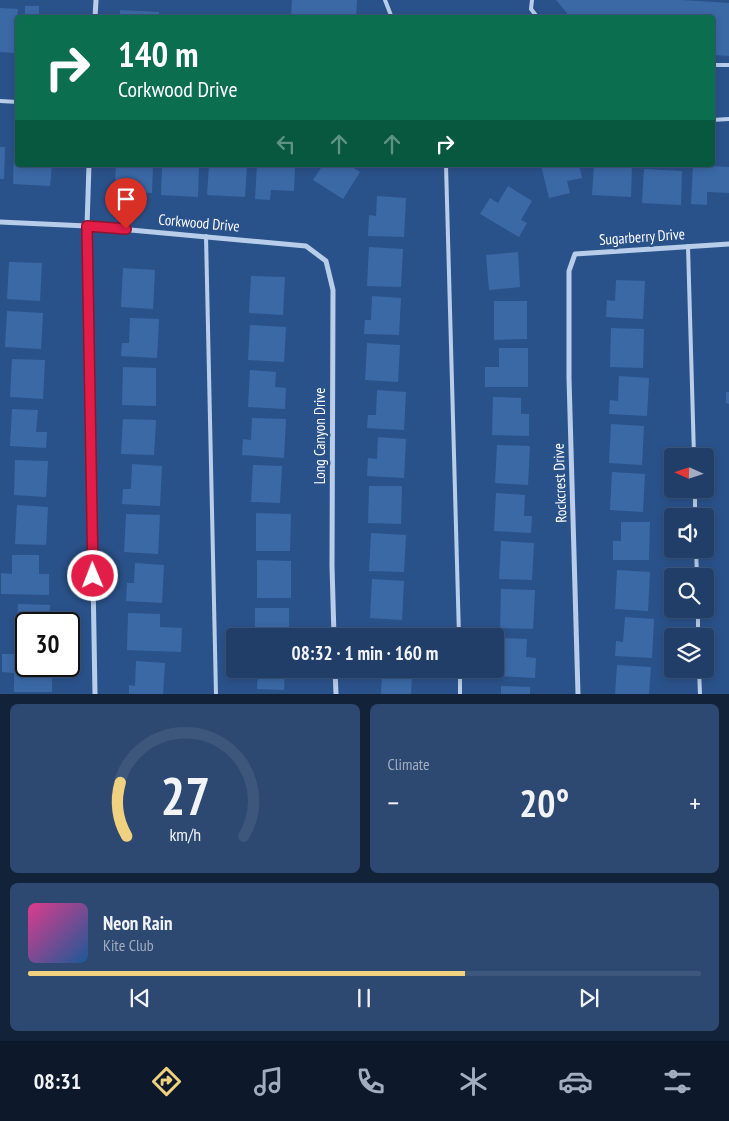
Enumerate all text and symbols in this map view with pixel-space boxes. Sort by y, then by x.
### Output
text: 140 m [118,31,199,77]
icon: right [35,35,100,100]
text: Corkwood Drive [118,75,237,103]
icon: left [272,130,300,158]
icon: ahead [325,130,353,158]
icon: ahead [378,130,406,158]
icon: right [431,130,459,158]
pin [105,178,147,229]
icon: arrive [112,185,140,213]
street label: Corkwood Drive [158,209,240,236]
street label: Sugarberry Drive [598,224,686,249]
street label: Long Canyon Drive [310,388,329,484]
street label: Rockcrest Drive [549,443,570,523]
north arrow [664,448,714,498]
map controls [664,448,714,678]
button: sound [664,508,714,558]
position arrow [66,549,118,601]
button: search [664,568,714,618]
speed limit sign: 30 [15,612,80,677]
button: layers [664,628,714,678]
text: 08:32 · 1 min · 160 m [292,641,438,665]
text: Climate [388,754,430,774]
text: 27 [160,762,210,829]
text: 20° [519,778,569,827]
text: − [388,784,399,821]
text: + [689,784,701,821]
text: km/h [169,823,201,846]
text: Neon Rain [103,911,172,935]
text: Kite Club [103,935,154,955]
icon: previous [126,984,154,1012]
icon: pause [350,984,378,1012]
icon: next [575,984,603,1012]
icon: directions [149,1064,184,1099]
icon: music [251,1064,286,1099]
icon: phone [353,1064,388,1099]
icon: climate [456,1064,491,1099]
icon: car [558,1064,593,1099]
icon: filters [660,1064,695,1099]
text: 08:31 [34,1067,81,1095]

